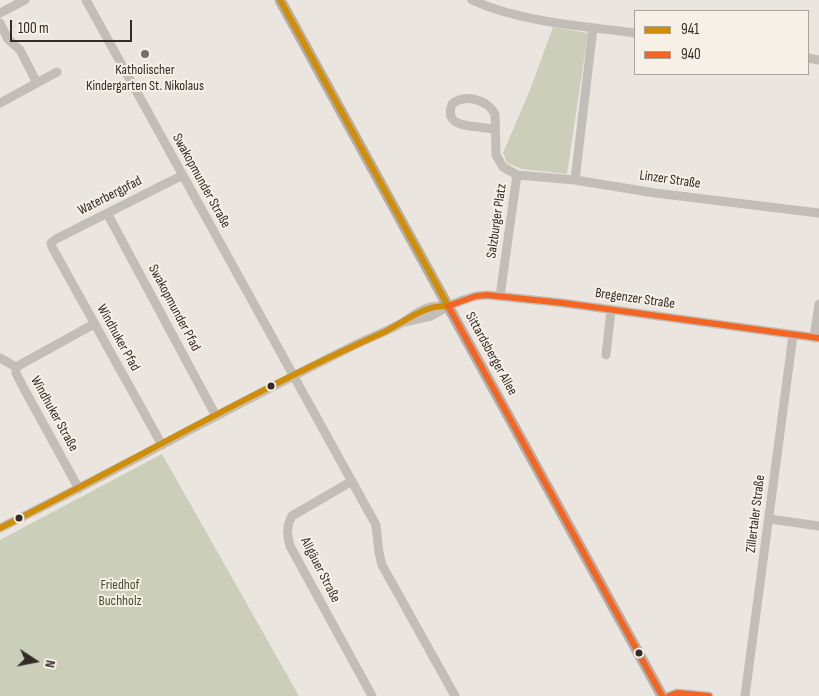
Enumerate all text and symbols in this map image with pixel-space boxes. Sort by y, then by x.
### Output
scale bar [12,10,135,42]
legend [634,10,809,75]
text: 100 m [18,19,49,38]
text: 941 [681,20,699,39]
text: 940 [681,45,701,64]
marker: Katholischer Kindergarten St. Nikolaus [139,48,151,60]
place label: Katholischer Kindergarten St. Nikolaus [86,62,204,94]
street label: Swakopmunder Straße [168,131,234,231]
street label: Linzer Straße [638,167,702,193]
street label: Waterbergpfad [75,173,145,219]
street label: Salzburger Platz [483,183,511,259]
street label: Swakopmunder Pfad [144,262,204,354]
street label: Bregenzer Straße [594,285,676,313]
street label: Windhuker Pfad [93,302,143,374]
street label: Sittardsberger Allee [461,310,521,398]
street label: Windhuker Straße [26,373,82,455]
unlabelled marker [266,381,276,391]
street label: Zillertaler Straße [743,474,769,554]
unlabelled marker [14,513,24,523]
street label: Allgäuer Straße [296,535,344,605]
park label: Friedhof Buchholz [98,577,142,610]
north arrow [10,636,60,686]
unlabelled marker [634,648,644,658]
text: N [41,659,59,669]

